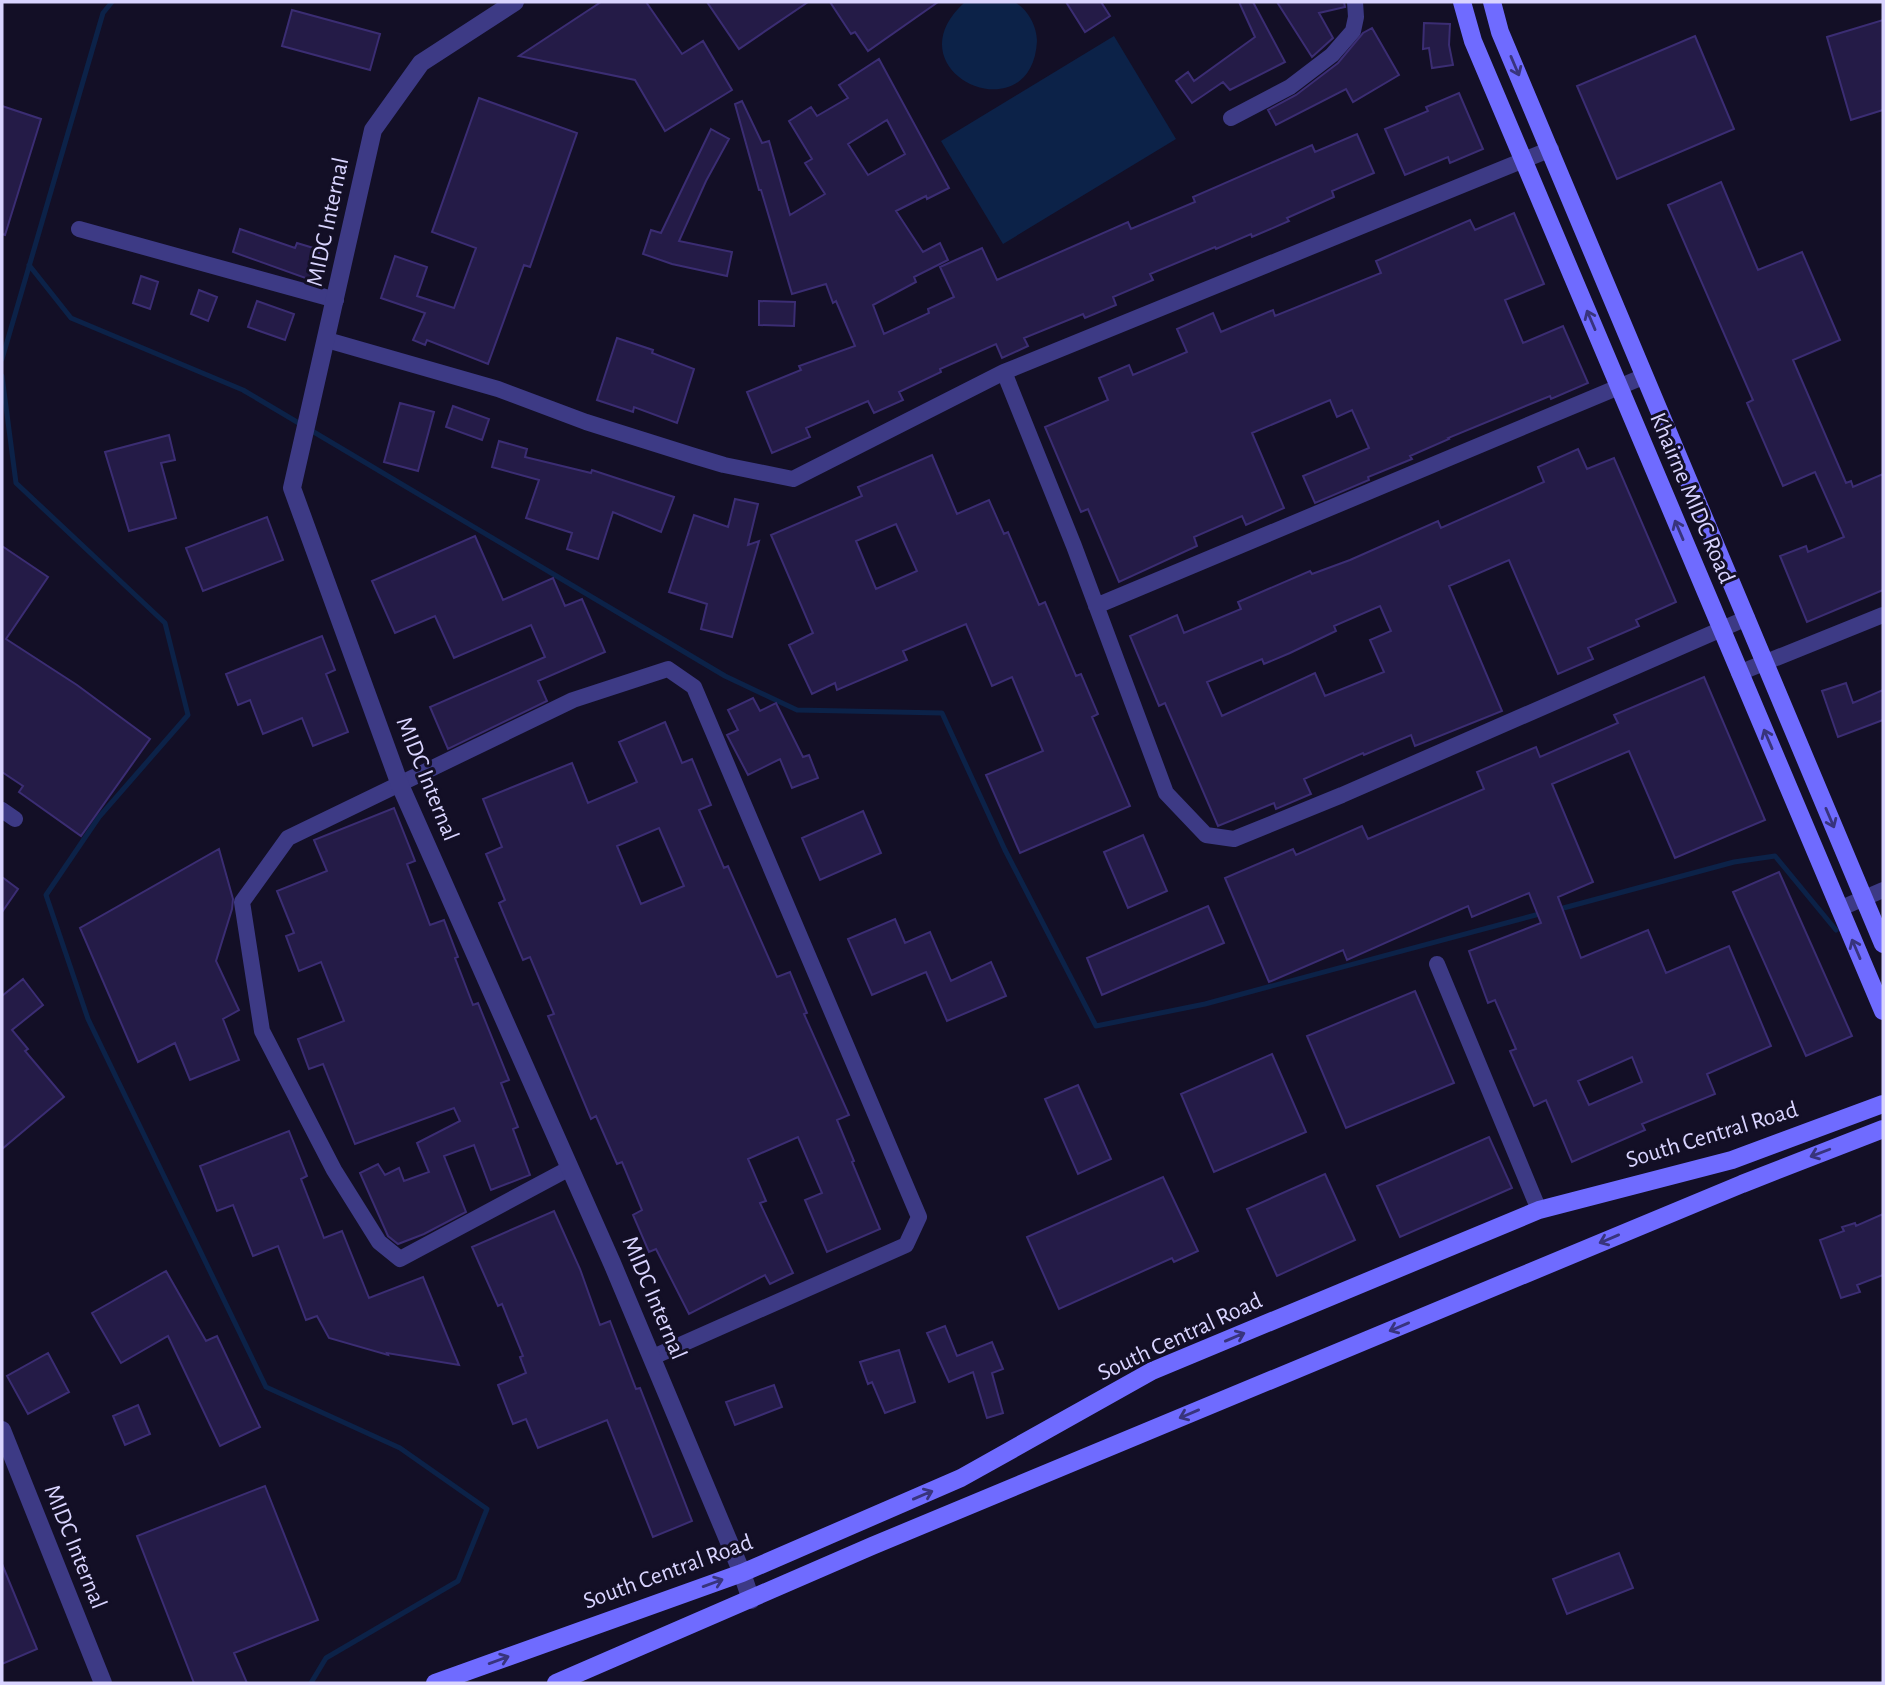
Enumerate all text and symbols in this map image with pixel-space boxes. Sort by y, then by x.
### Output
one-way arrow [1509,55,1522,76]
street label: MIDC Internal [303,155,353,289]
one-way arrow [1584,310,1597,331]
street label: Khairne MIDC Road [1645,409,1739,587]
one-way arrow [1672,519,1685,541]
street label: MIDC Internal [391,714,463,844]
one-way arrow [1760,729,1773,750]
one-way arrow [1824,807,1837,828]
one-way arrow [1849,938,1862,960]
street label: South Central Road [1623,1097,1801,1173]
one-way arrow [1809,1148,1831,1161]
street label: MIDC Internal [617,1233,691,1363]
one-way arrow [1599,1234,1620,1247]
street label: South Central Road [1094,1288,1266,1386]
one-way arrow [1389,1321,1410,1334]
one-way arrow [1223,1329,1245,1342]
one-way arrow [1179,1408,1200,1421]
street label: MIDC Internal [39,1482,111,1612]
one-way arrow [911,1487,933,1500]
street label: South Central Road [580,1530,756,1614]
one-way arrow [702,1576,724,1588]
one-way arrow [488,1653,510,1665]

